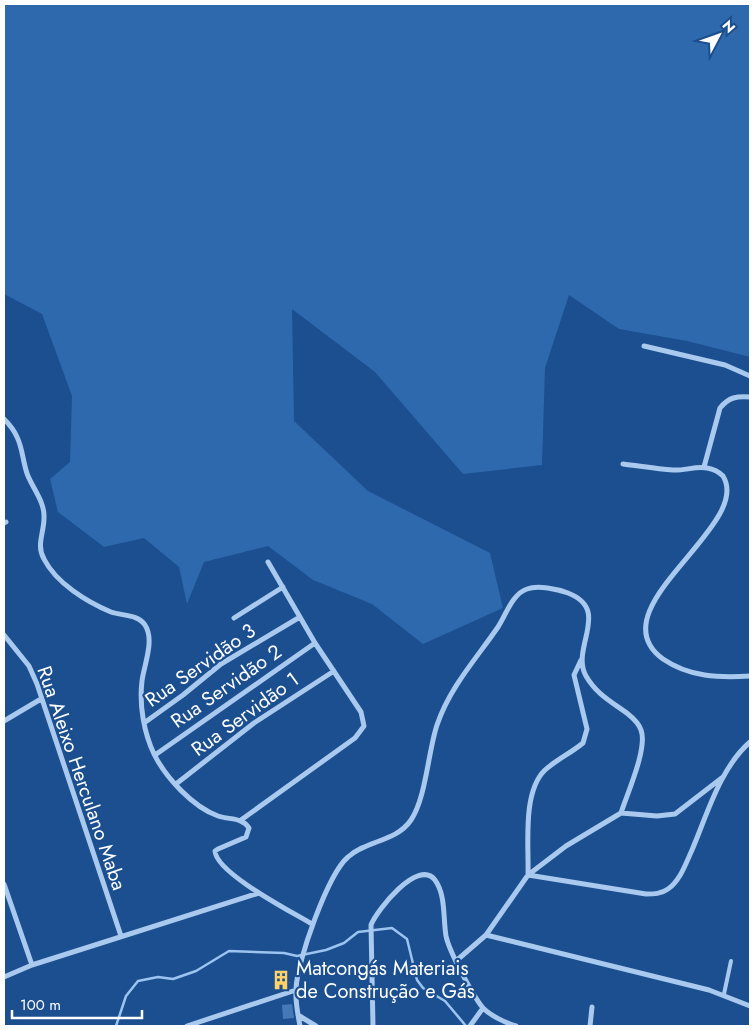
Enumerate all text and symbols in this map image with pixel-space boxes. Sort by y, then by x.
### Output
north arrow [694,10,744,60]
text: N [718,16,740,37]
street label: Rua Servidão 3 [139,616,261,714]
street label: Rua Servidão 2 [165,637,288,735]
street label: Rua Aleixo Herculano Maba [30,662,134,894]
street label: Rua Servidão 1 [185,665,305,763]
place label: Matcongás Materiais de Construção e Gás [296,954,475,1006]
building icon: Matcongás Materiais de Construção e Gás [270,969,292,991]
scale bar [12,988,142,1020]
text: 100 m [20,994,61,1016]

